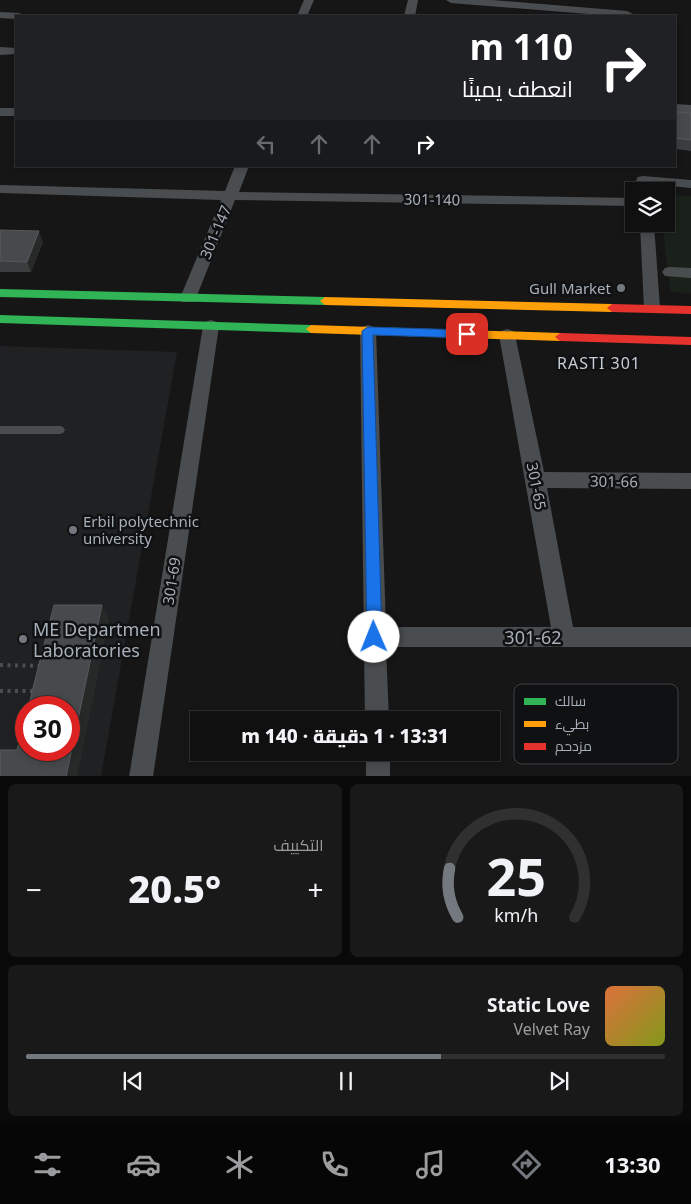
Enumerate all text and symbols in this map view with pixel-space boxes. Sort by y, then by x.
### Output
text: 110 m [470,23,573,70]
icon: right [591,35,656,100]
text: انعطف يمينًا [462,73,573,103]
icon: left [252,130,280,158]
icon: ahead [305,130,333,158]
icon: ahead [358,130,386,158]
icon: right [411,130,439,158]
map controls [625,182,675,232]
button: layers [625,182,675,232]
street label: 301-140 [404,189,460,209]
street label: 301-147 [195,202,235,262]
place label: Gull Market [529,278,612,298]
marker: Gull Market [615,282,627,294]
pin [446,313,488,355]
icon: arrive [453,320,481,348]
district label: RASTI 301 [557,352,641,374]
street label: 301-65 [523,461,551,511]
street label: 301-66 [590,471,638,491]
place label: Erbil polytechnic university [83,511,199,548]
marker: Erbil polytechnic university [67,524,79,536]
street label: 301-69 [157,556,185,606]
position arrow [347,610,399,662]
place label: ME Departmen Laboratories [33,617,161,662]
street label: 301-62 [504,625,562,649]
marker: ME Departmen Laboratories [17,633,29,645]
legend [514,684,678,764]
text: سالك [555,691,586,710]
speed limit sign: 30 [15,696,80,761]
text: بطيء [555,714,589,736]
text: 13:31 · 1 دقيقة · 140 m [241,723,449,749]
text: مزدحم [555,736,592,756]
text: التكييف [273,834,324,856]
text: 25 [487,840,546,911]
text: 20.5° [128,862,221,914]
text: − [26,870,42,908]
text: + [307,870,323,908]
text: km/h [494,903,538,927]
text: Static Love [487,992,590,1018]
text: Velvet Ray [513,1018,590,1040]
icon: previous [119,1067,147,1095]
icon: pause [332,1067,360,1095]
icon: next [545,1067,573,1095]
icon: filters [30,1147,65,1182]
icon: car [126,1147,161,1182]
icon: climate [222,1147,257,1182]
icon: phone [317,1147,352,1182]
icon: music [413,1147,448,1182]
icon: directions [509,1147,544,1182]
text: 13:30 [604,1149,661,1179]

